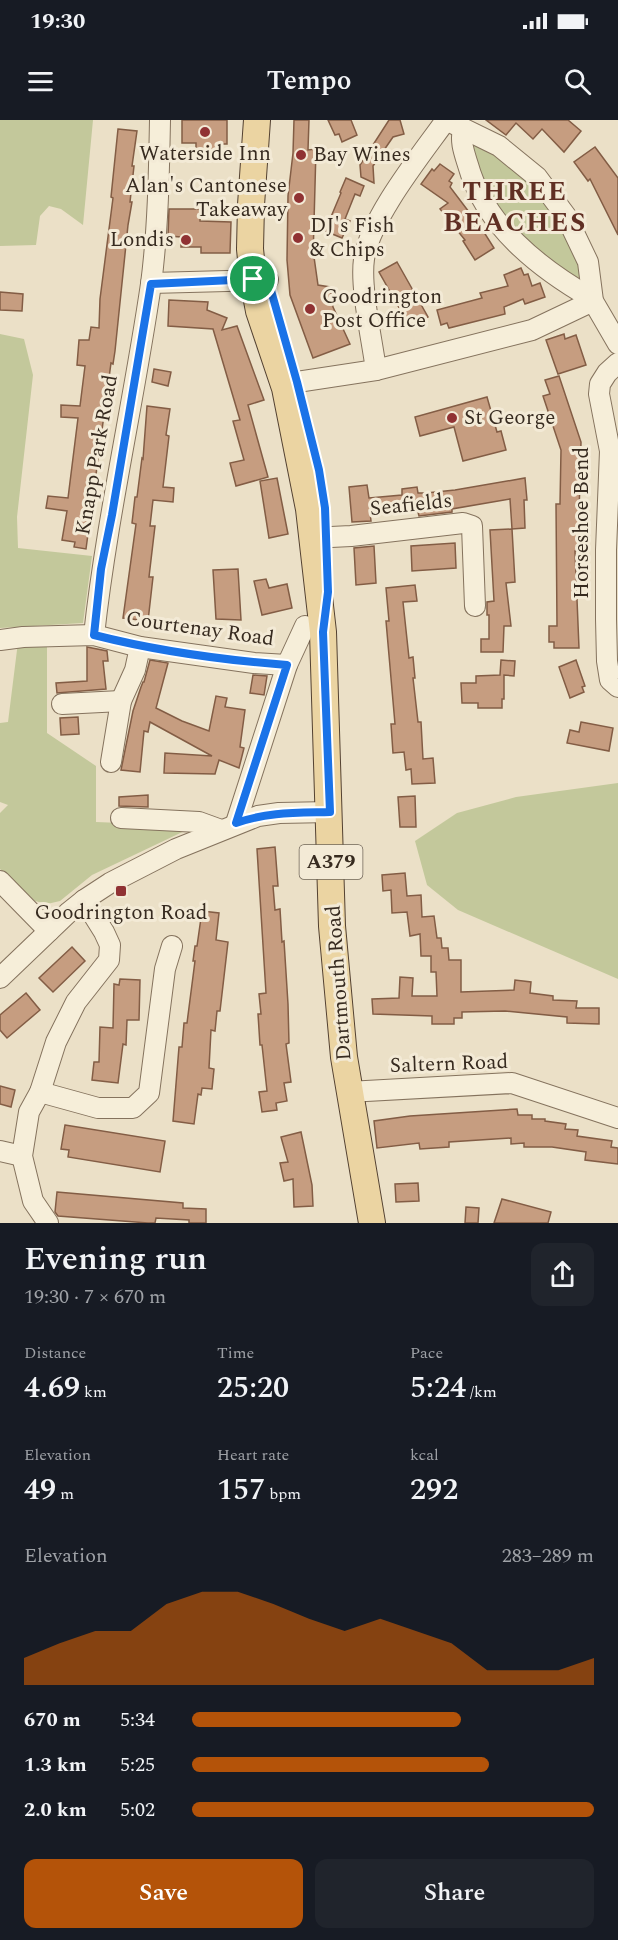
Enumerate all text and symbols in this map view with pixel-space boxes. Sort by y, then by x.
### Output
text: 19:30 [30,5,85,38]
text: Tempo [267,60,351,102]
icon: menu [24,65,57,98]
icon: search [561,65,594,98]
marker: Waterside Inn [198,125,212,139]
place label: Waterside Inn [139,138,271,170]
place label: Bay Wines [313,139,411,171]
marker: Bay Wines [294,148,308,162]
place label: Alan's Cantonese Takeaway [125,170,288,226]
district label: THREE BEACHES [443,171,587,244]
marker: Alan's Cantonese Takeaway [292,191,306,205]
place label: DJ's Fish & Chips [310,210,395,266]
place label: Londis [110,224,174,256]
marker: DJ's Fish & Chips [291,231,305,245]
marker: Londis [179,233,193,247]
pin [227,253,278,304]
icon: arrive [236,262,269,295]
place label: Goodrington Post Office [322,281,442,337]
marker: Goodrington Post Office [303,302,317,316]
street label: Knapp Park Road [67,372,127,538]
place label: St George [464,402,555,434]
marker: St George [445,411,459,425]
street label: Horseshoe Bend [566,447,598,599]
street label: Seafields [368,485,454,525]
street label: Courtenay Road [124,603,276,655]
road number: A379 [300,845,362,879]
marker: Goodrington Road [114,884,128,898]
place label: Goodrington Road [35,897,207,929]
street label: Dartmouth Road [318,904,360,1062]
street label: Saltern Road [389,1046,509,1082]
text: Evening run [24,1234,207,1284]
button: share [531,1243,594,1306]
text: 19:30 · 7 × 670 m [24,1282,166,1312]
text: Distance [24,1341,86,1365]
text: Time [217,1341,254,1365]
text: Pace [410,1341,443,1365]
text: 4.69 [24,1365,80,1411]
text: 25:20 [217,1365,289,1411]
text: 5:24 [410,1365,466,1411]
text: km [80,1380,107,1404]
text: /km [466,1380,497,1404]
text: Elevation [24,1443,91,1467]
text: Heart rate [217,1443,289,1467]
text: kcal [410,1443,439,1467]
text: 49 [24,1467,56,1513]
text: 157 [217,1467,265,1513]
text: 292 [410,1467,458,1513]
text: m [56,1482,74,1506]
text: bpm [265,1482,301,1506]
text: Elevation [24,1541,108,1571]
text: 283–289 m [502,1541,594,1571]
text: 670 m [24,1705,81,1735]
text: 5:34 [120,1705,155,1735]
text: 1.3 km [24,1750,87,1780]
text: 5:25 [120,1750,155,1780]
text: 2.0 km [24,1795,87,1825]
text: 5:02 [120,1795,155,1825]
button: Save [24,1859,303,1928]
button: Share [315,1859,594,1928]

